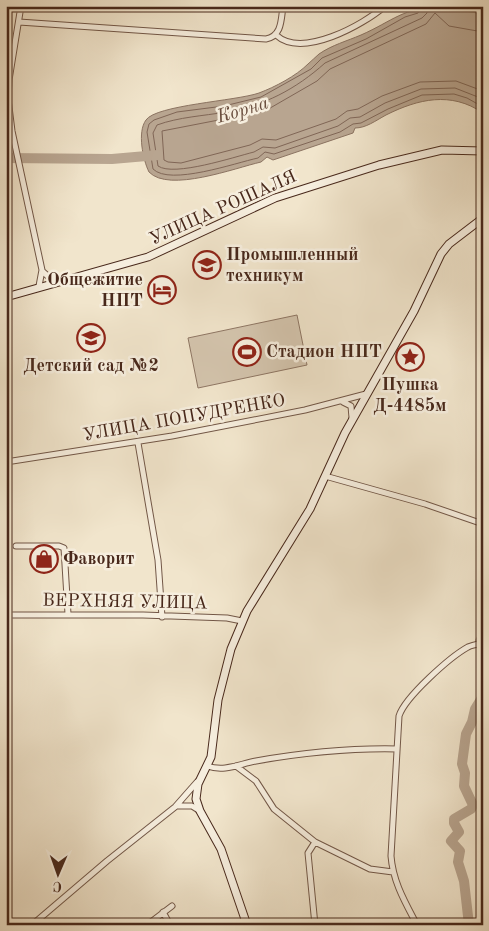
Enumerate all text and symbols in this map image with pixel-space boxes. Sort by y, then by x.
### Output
water label: Корна [214,94,271,128]
street label: УЛИЦА РОШАЛЯ [147,167,299,249]
place label: Промышленный техникум [226,246,359,285]
school or university icon: Промышленный техникум [192,250,222,280]
place label: Общежитие НПТ [47,271,143,310]
hotel icon: Общежитие НПТ [147,275,177,305]
school or university icon: Детский сад №2 [76,323,106,353]
sports icon: Стадион НПТ [232,337,262,367]
place icon: Пушка Д-4485м [395,342,425,372]
place label: Стадион НПТ [266,343,382,361]
place label: Детский сад №2 [23,357,159,375]
place label: Пушка Д-4485м [373,376,447,415]
street label: УЛИЦА ПОПУДРЕНКО [81,391,287,445]
shop icon: Фаворит [29,544,59,574]
place label: Фаворит [63,550,135,568]
street label: ВЕРХНЯЯ УЛИЦА [42,592,208,612]
north arrow [32,848,82,898]
text: С [53,879,62,893]

